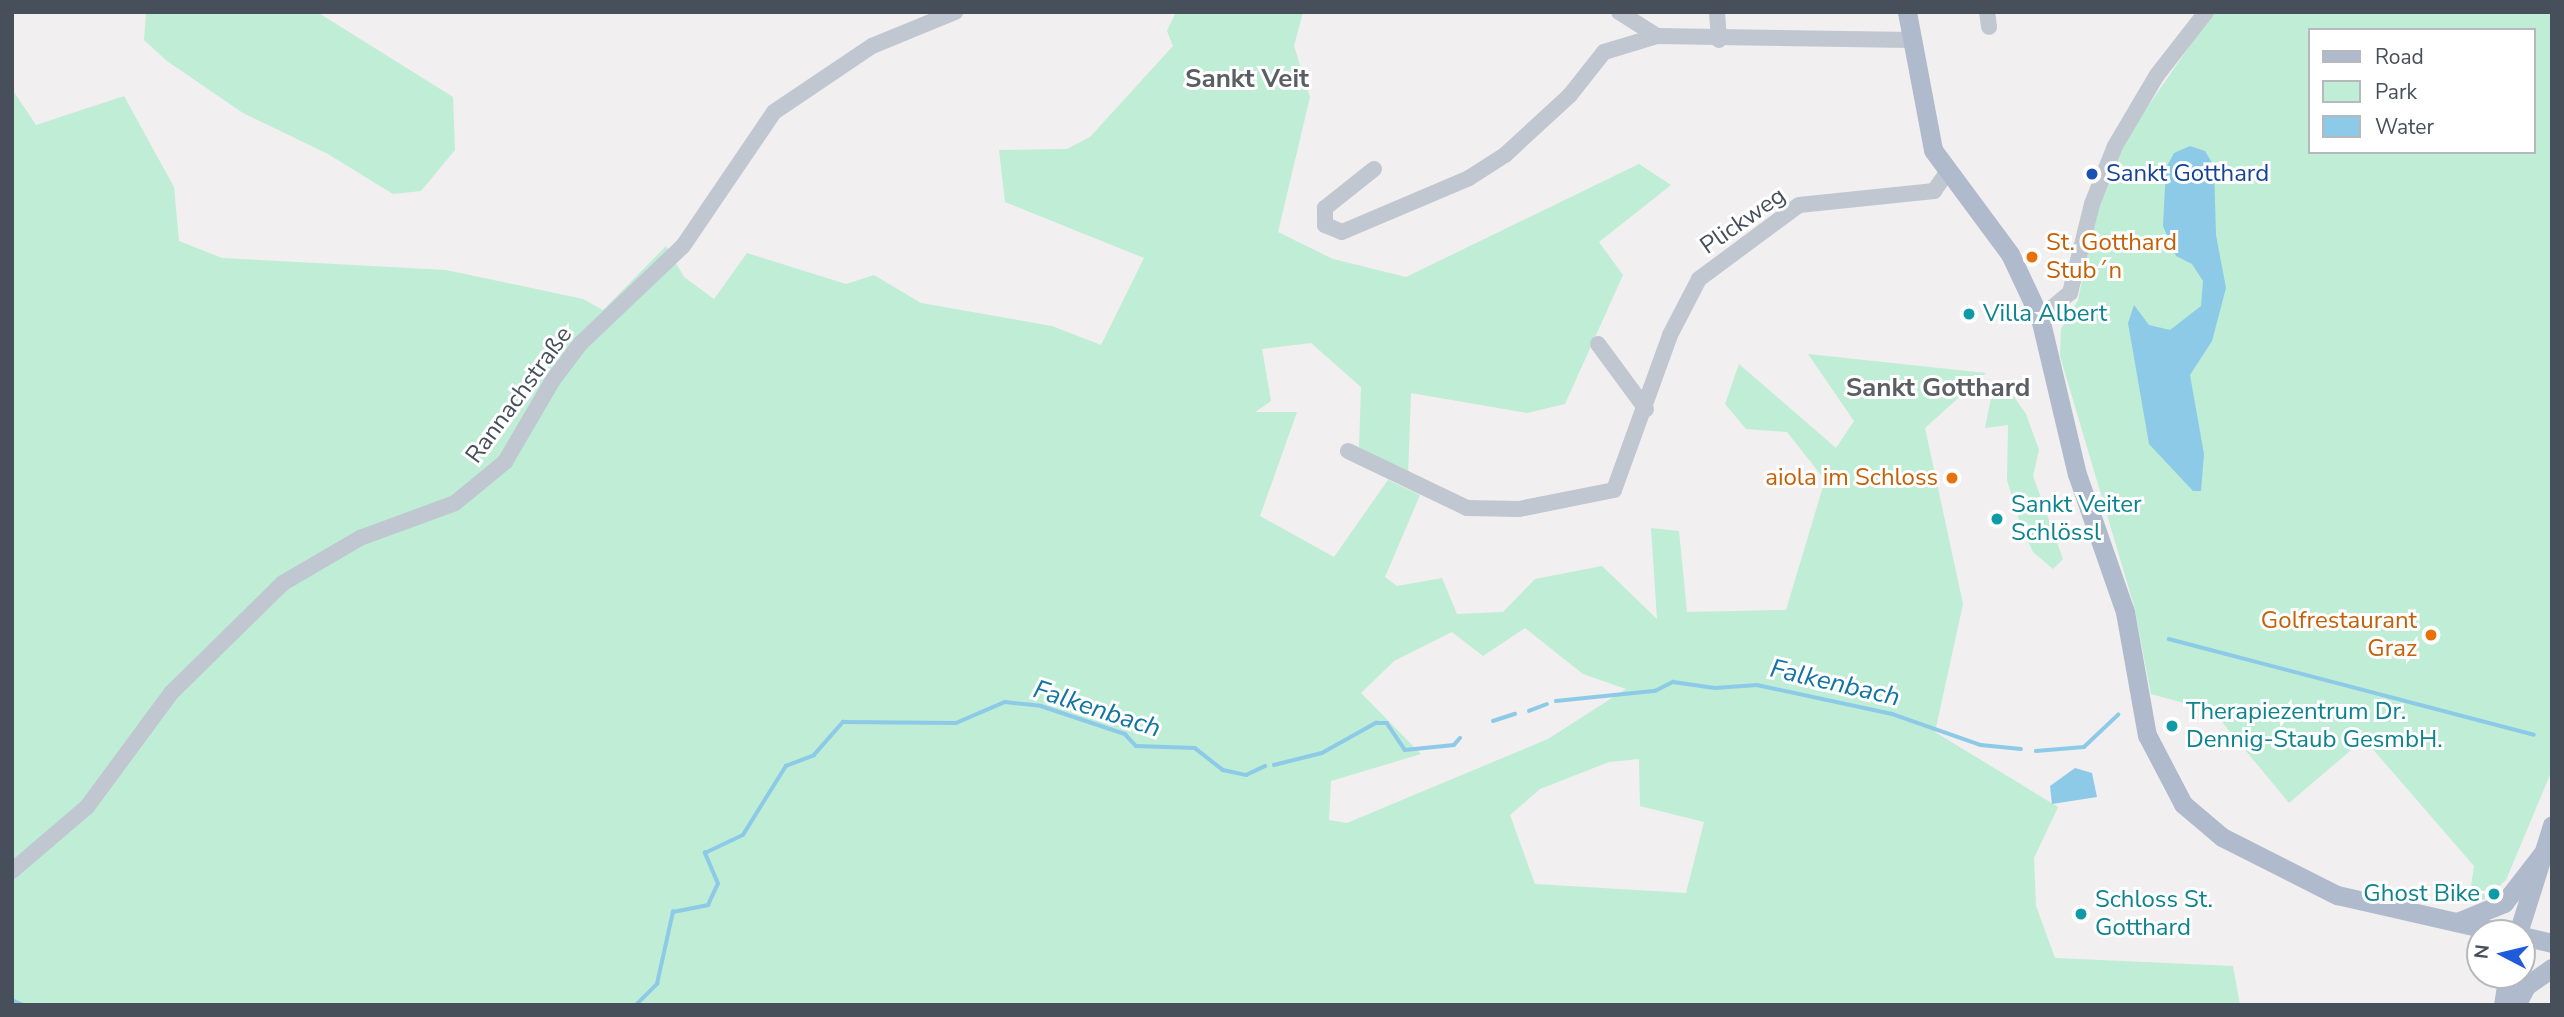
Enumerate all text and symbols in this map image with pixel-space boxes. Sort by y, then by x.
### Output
legend [2308,28,2536,154]
text: Road [2375,43,2424,71]
district label: Sankt Veit [1185,63,1309,95]
text: Park [2375,78,2417,106]
text: Water [2375,113,2434,141]
place label: Sankt Gotthard [2106,160,2269,188]
marker: Sankt Gotthard [2084,166,2100,182]
street label: Plickweg [1695,181,1791,261]
place label: St. Gotthard Stub´n [2046,229,2177,285]
marker: St. Gotthard Stub´n [2024,249,2040,265]
place label: Villa Albert [1983,300,2107,328]
marker: Villa Albert [1961,306,1977,322]
street label: Rannachstraße [460,321,578,469]
district label: Sankt Gotthard [1846,372,2030,404]
place label: aiola im Schloss [1765,464,1938,492]
marker: aiola im Schloss [1944,470,1960,486]
place label: Sankt Veiter Schlössl [2011,491,2141,547]
marker: Sankt Veiter Schlössl [1989,511,2005,527]
place label: Golfrestaurant Graz [2261,607,2417,663]
marker: Golfrestaurant Graz [2423,627,2439,643]
water label: Falkenbach [1767,653,1903,713]
water label: Falkenbach [1029,674,1165,744]
place label: Therapiezentrum Dr. Dennig-Staub GesmbH. [2186,698,2443,754]
marker: Therapiezentrum Dr. Dennig-Staub GesmbH. [2164,718,2180,734]
place label: Ghost Bike [2363,880,2480,908]
place label: Schloss St. Gotthard [2095,886,2213,942]
marker: Ghost Bike [2486,886,2502,902]
marker: Schloss St. Gotthard [2073,906,2089,922]
north arrow [2466,919,2536,989]
text: N [2468,943,2496,960]

